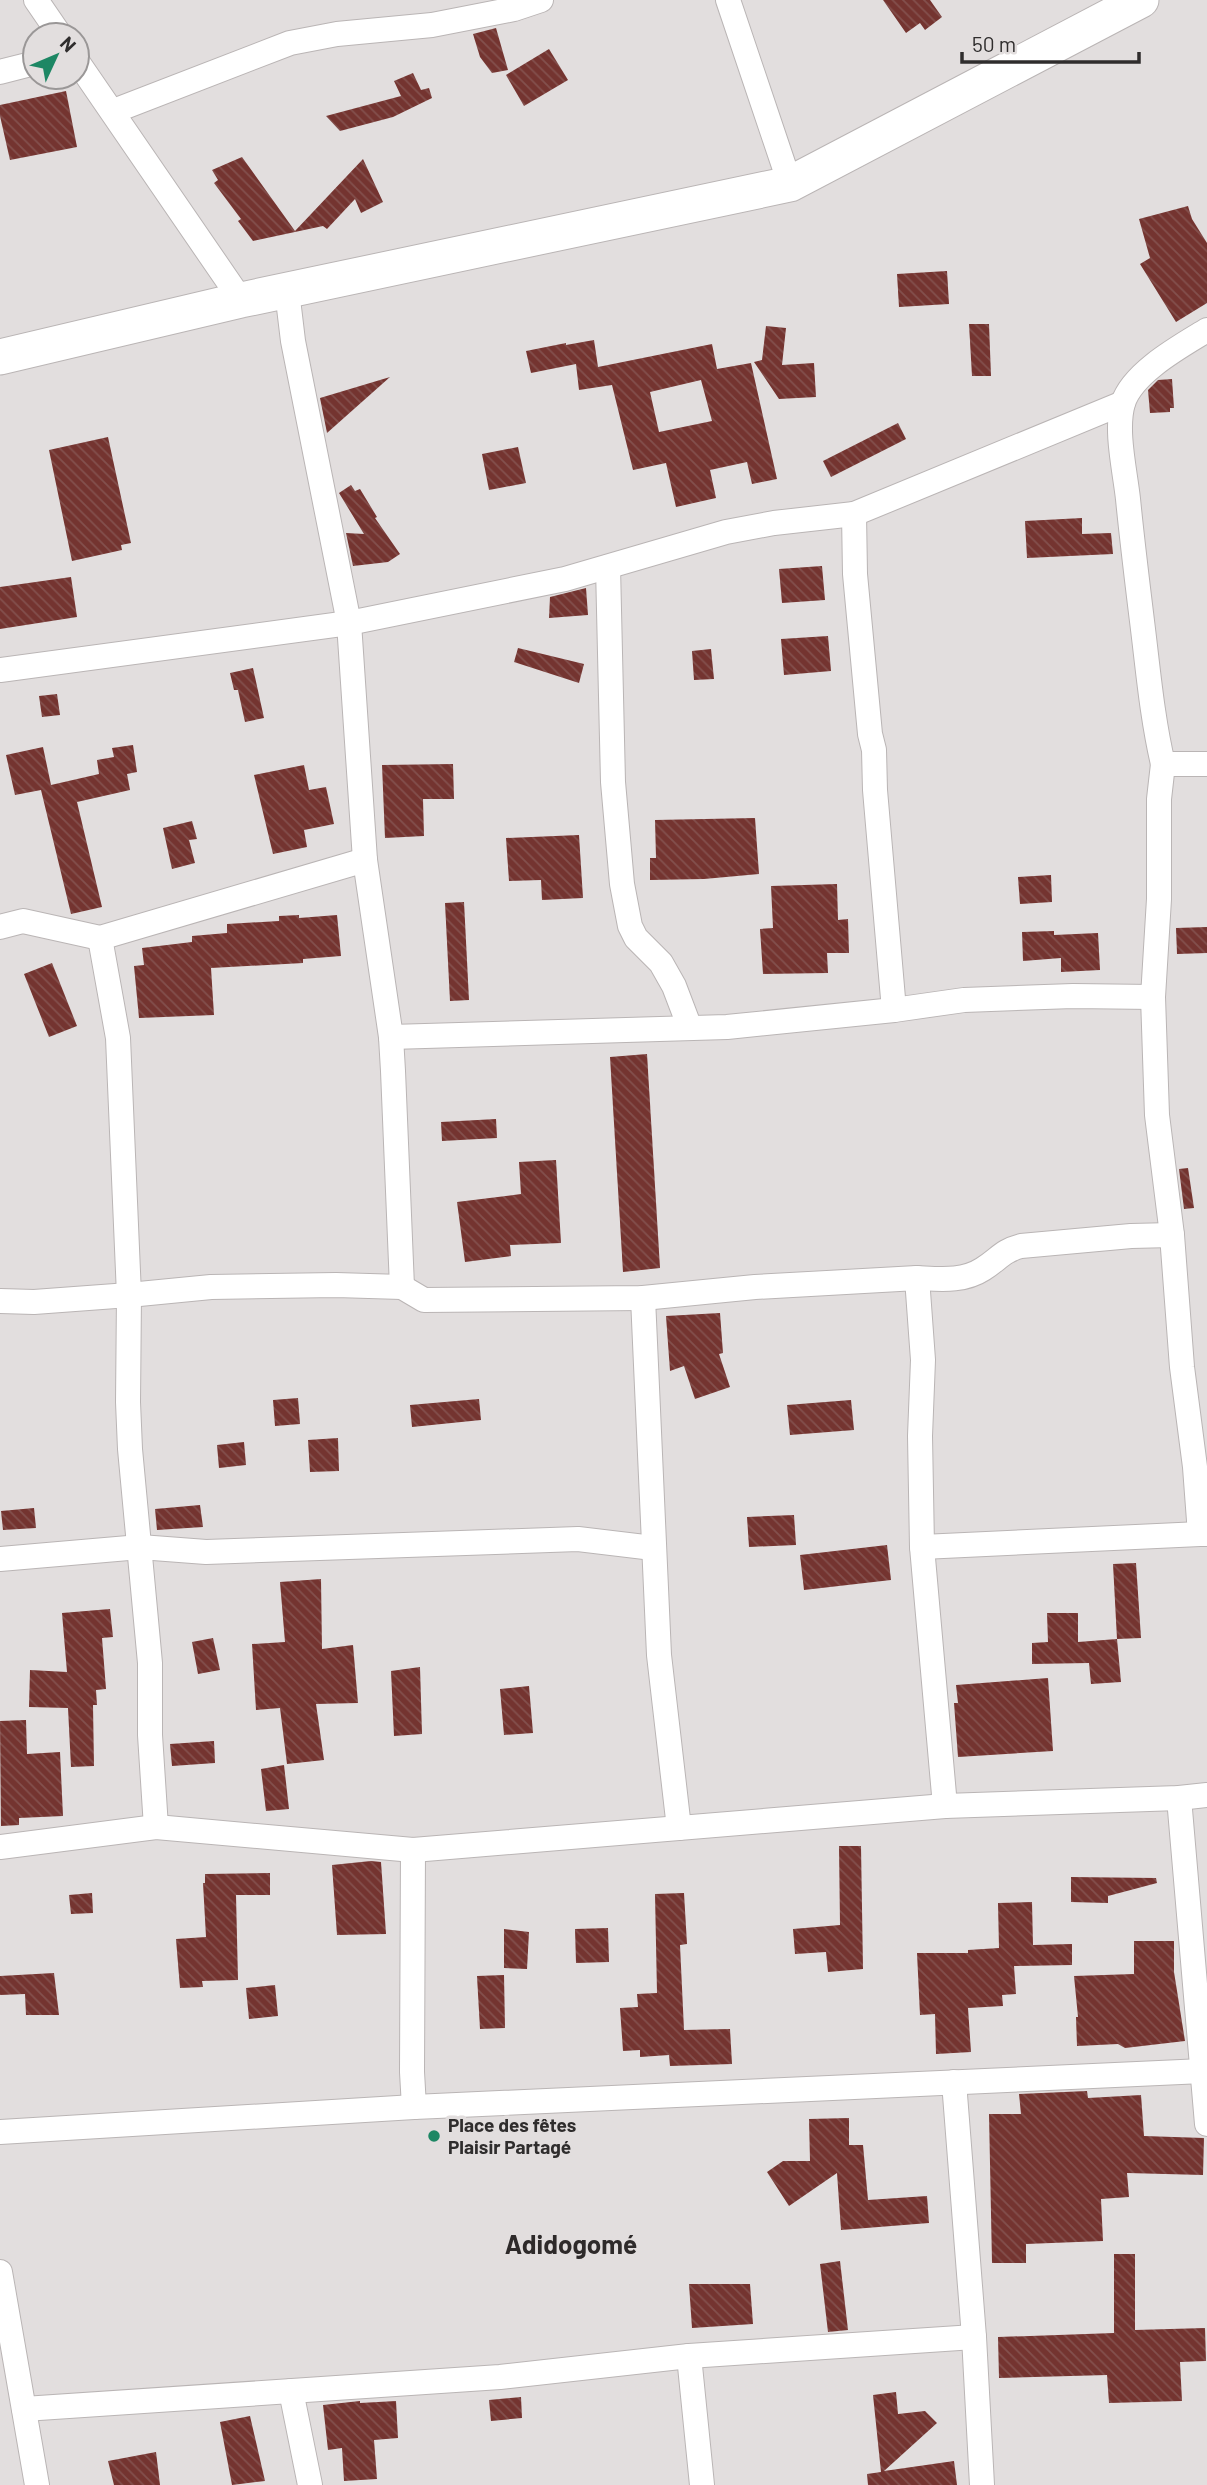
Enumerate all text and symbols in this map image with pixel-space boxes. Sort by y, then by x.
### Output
north arrow [21,21,91,91]
scale bar [962,21,1139,65]
text: N [56,31,81,56]
text: 50 m [972,31,1016,56]
place label: Place des fêtes Plaisir Partagé [448,2113,576,2158]
marker: Place des fêtes Plaisir Partagé [426,2128,442,2144]
district label: Adidogomé [505,2228,637,2259]

